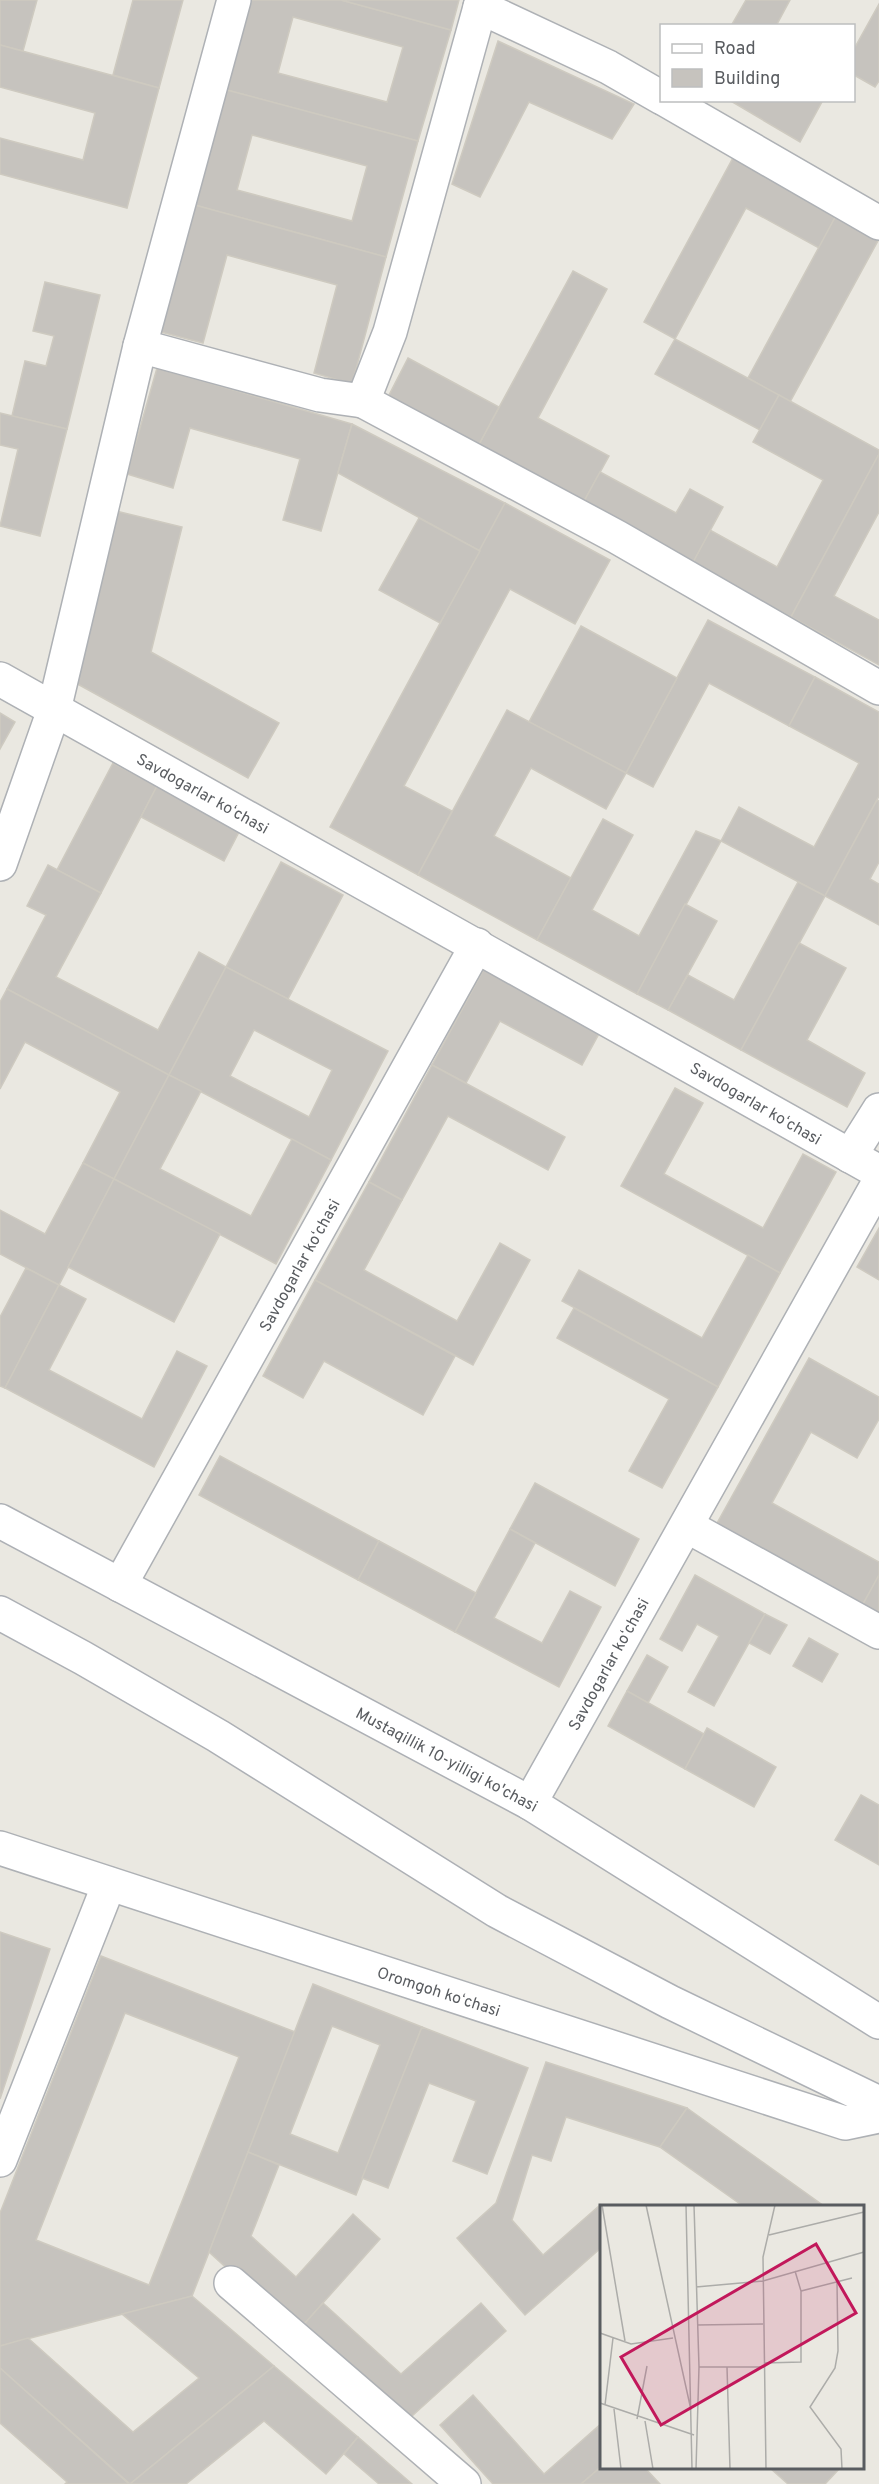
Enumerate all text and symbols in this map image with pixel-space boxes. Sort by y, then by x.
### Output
legend [660,24,855,102]
text: Road [714,38,756,61]
text: Building [714,68,780,91]
street label: Savdogarlar koʻchasi [132,750,272,839]
street label: Savdogarlar koʻchasi [686,1059,824,1151]
street label: Savdogarlar koʻchasi [256,1196,345,1336]
street label: Savdogarlar koʻchasi [565,1595,654,1735]
street label: Mustaqillik 10-yilligi ko'chasi [352,1704,541,1817]
street label: Oromgoh koʻchasi [374,1964,503,2022]
inset map [600,2205,864,2469]

